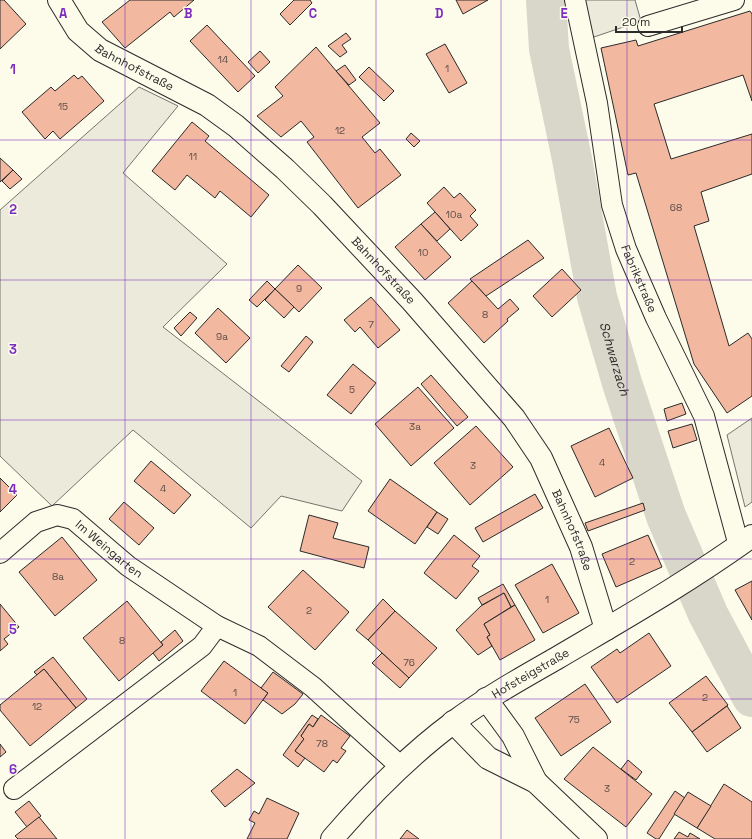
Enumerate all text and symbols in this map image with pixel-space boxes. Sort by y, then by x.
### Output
text: A [59,5,68,22]
text: B [184,5,193,22]
text: C [309,5,317,22]
text: D [435,5,444,22]
text: E [560,5,568,22]
scale bar [616,8,682,34]
text: 20 m [622,14,650,30]
street label: Bahnhofstraße [91,41,177,95]
house number: 14 [218,53,228,66]
text: 1 [10,61,16,78]
house number: 1 [445,62,449,75]
house number: 15 [58,100,68,113]
house number: 12 [335,124,345,137]
house number: 11 [189,150,197,163]
text: 2 [9,201,17,218]
house number: 68 [670,201,682,214]
house number: 10a [446,208,462,221]
street label: Bahnhofstraße [348,233,419,308]
street label: Fabrikstraße [617,243,661,315]
house number: 10 [418,246,428,259]
house number: 9 [296,282,302,295]
house number: 8 [482,308,488,321]
house number: 7 [368,318,374,331]
water label: Schwarzach [596,320,634,399]
house number: 9a [216,330,228,343]
text: 3 [9,341,17,358]
house number: 5 [349,383,355,396]
house number: 3a [409,420,421,433]
house number: 4 [599,456,605,469]
house number: 3 [470,459,476,472]
text: 4 [9,481,17,498]
house number: 4 [160,482,166,495]
street label: Bahnhofstraße [548,487,596,573]
street label: Im Weingarten [72,516,146,582]
house number: 2 [629,555,635,568]
house number: 8a [52,570,64,583]
house number: 1 [545,593,549,606]
house number: 2 [306,604,312,617]
text: 5 [9,621,17,638]
house number: 8 [119,634,125,647]
street label: Hofsteigstraße [489,645,572,702]
house number: 76 [403,656,415,669]
house number: 1 [233,686,237,699]
house number: 2 [702,691,708,704]
house number: 12 [32,700,42,713]
house number: 75 [568,713,580,726]
house number: 78 [316,737,328,750]
text: 6 [9,761,17,778]
house number: 3 [604,782,610,795]

